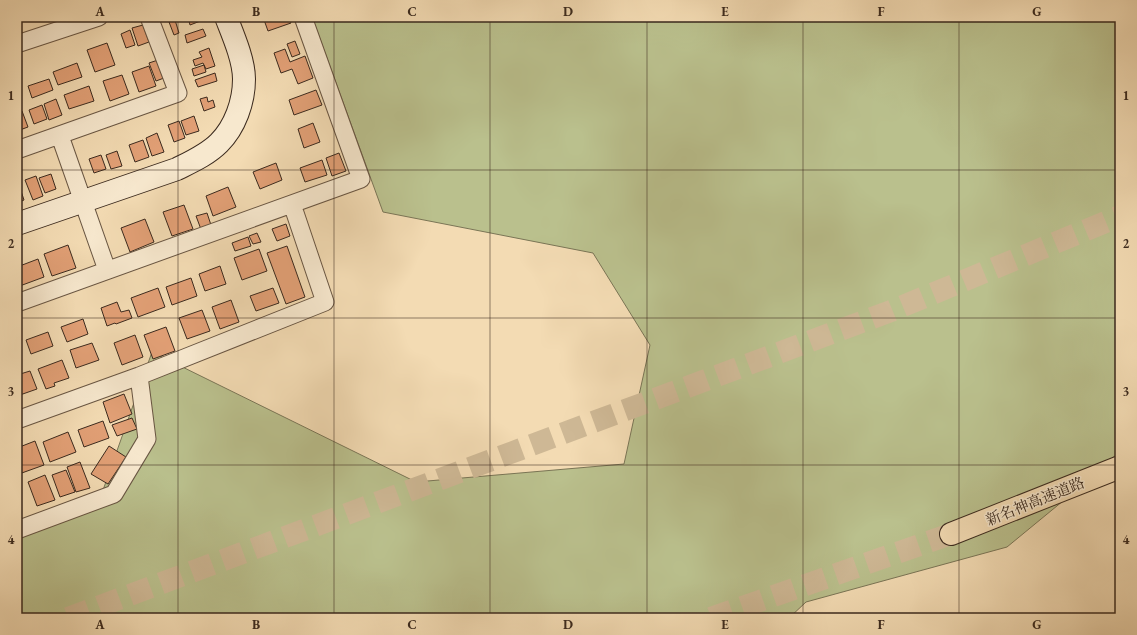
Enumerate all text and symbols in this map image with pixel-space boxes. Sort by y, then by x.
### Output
text: A [94,3,105,20]
text: B [252,3,260,20]
text: C [407,3,417,20]
text: D [563,3,573,20]
text: E [721,3,729,20]
text: F [877,3,885,20]
text: G [1032,3,1042,20]
text: 1 [8,87,15,104]
text: 1 [1123,87,1130,104]
text: 2 [8,235,15,252]
text: 2 [1123,235,1130,252]
text: 3 [8,383,15,400]
text: 3 [1123,383,1130,400]
street label: 新名神高速道路 [983,473,1087,529]
text: 4 [8,531,15,548]
text: 4 [1123,531,1130,548]
text: A [94,616,105,633]
text: B [252,616,260,633]
text: C [407,616,417,633]
text: D [563,616,573,633]
text: E [721,616,729,633]
text: F [877,616,885,633]
text: G [1032,616,1042,633]

